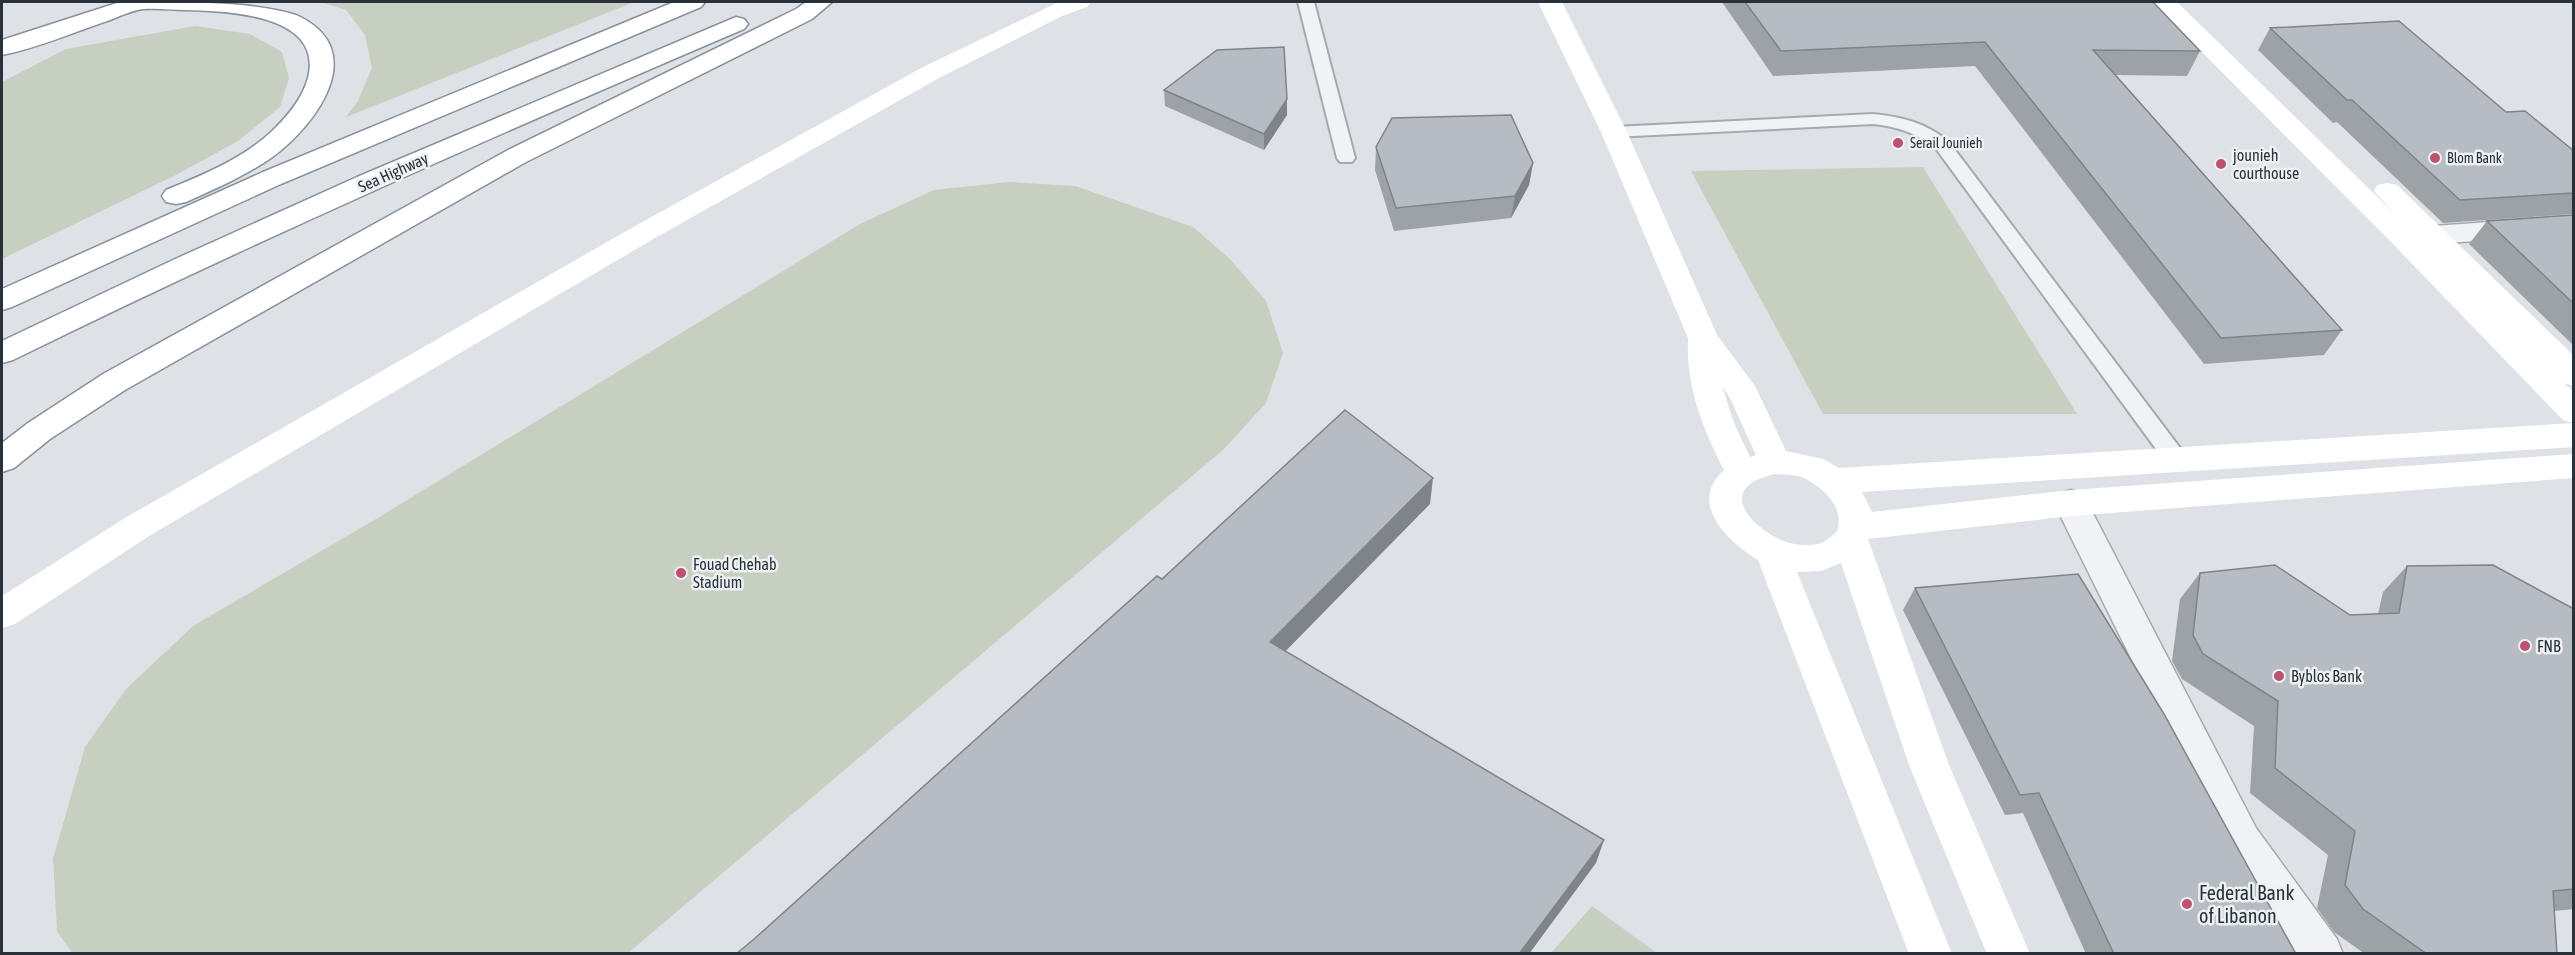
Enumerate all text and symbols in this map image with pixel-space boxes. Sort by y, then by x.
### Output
place label: Serail Jounieh [1910,135,1982,151]
marker: Serail Jounieh [1891,136,1905,150]
place label: jounieh courthouse [2232,146,2299,182]
street label: Sea Highway [355,148,432,196]
place label: Blom Bank [2447,150,2502,166]
marker: Blom Bank [2428,151,2442,165]
marker: jounieh courthouse [2214,157,2228,171]
place label: Fouad Chehab Stadium [693,555,777,591]
marker: Fouad Chehab Stadium [674,566,688,580]
place label: FNB [2537,637,2561,655]
marker: FNB [2518,639,2532,653]
place label: Byblos Bank [2291,667,2362,686]
marker: Byblos Bank [2272,669,2286,683]
place label: Federal Bank of Libanon [2199,881,2295,927]
marker: Federal Bank of Libanon [2180,897,2194,911]

